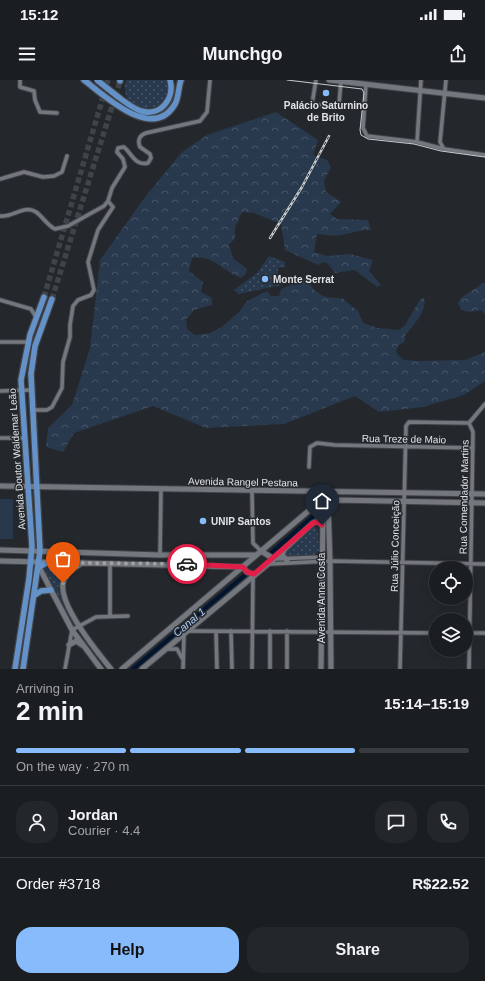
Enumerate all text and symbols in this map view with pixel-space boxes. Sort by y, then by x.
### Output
text: 15:12 [20,6,58,23]
icon: menu [16,43,38,65]
icon: share [447,43,469,65]
text: Munchgo [203,44,282,64]
marker: Palácio Saturnino de Brito [321,88,331,98]
place label: Palácio Saturnino de Brito [284,100,368,123]
marker: Monte Serrat [260,274,270,284]
place label: Monte Serrat [273,274,335,285]
street label: Avenida Doutor Waldemar Leão [7,387,27,530]
street label: Rua Treze de Maio [362,433,447,445]
street label: Rua Comendador Martins [458,440,470,554]
street label: Avenida Rangel Pestana [188,476,298,488]
pin [305,484,339,525]
icon: home [311,490,333,512]
street label: Rua Júlio Conceição [389,500,401,592]
marker: UNIP Santos [198,516,208,526]
place label: UNIP Santos [211,516,271,527]
pin [46,542,80,583]
courier [167,544,207,584]
icon: bag [52,548,74,570]
street label: Avenida Anna Costa [316,552,327,643]
icon: car [176,553,198,575]
map controls [429,561,473,657]
button: locate [429,561,473,605]
water label: Canal 1 [171,605,207,639]
button: layers [429,613,473,657]
text: Arriving in [16,681,74,696]
text: 15:14–15:19 [384,695,469,712]
text: 2 min [16,696,84,726]
text: On the way · 270 m [16,759,129,774]
button: person [16,801,58,843]
button: chat [375,801,417,843]
button: phone [427,801,469,843]
text: Jordan [68,806,118,823]
text: Courier · 4.4 [68,823,140,838]
text: Order #3718 [16,875,100,892]
text: R$22.52 [412,875,469,892]
button: Help [16,927,239,973]
button: Share [247,927,469,973]

